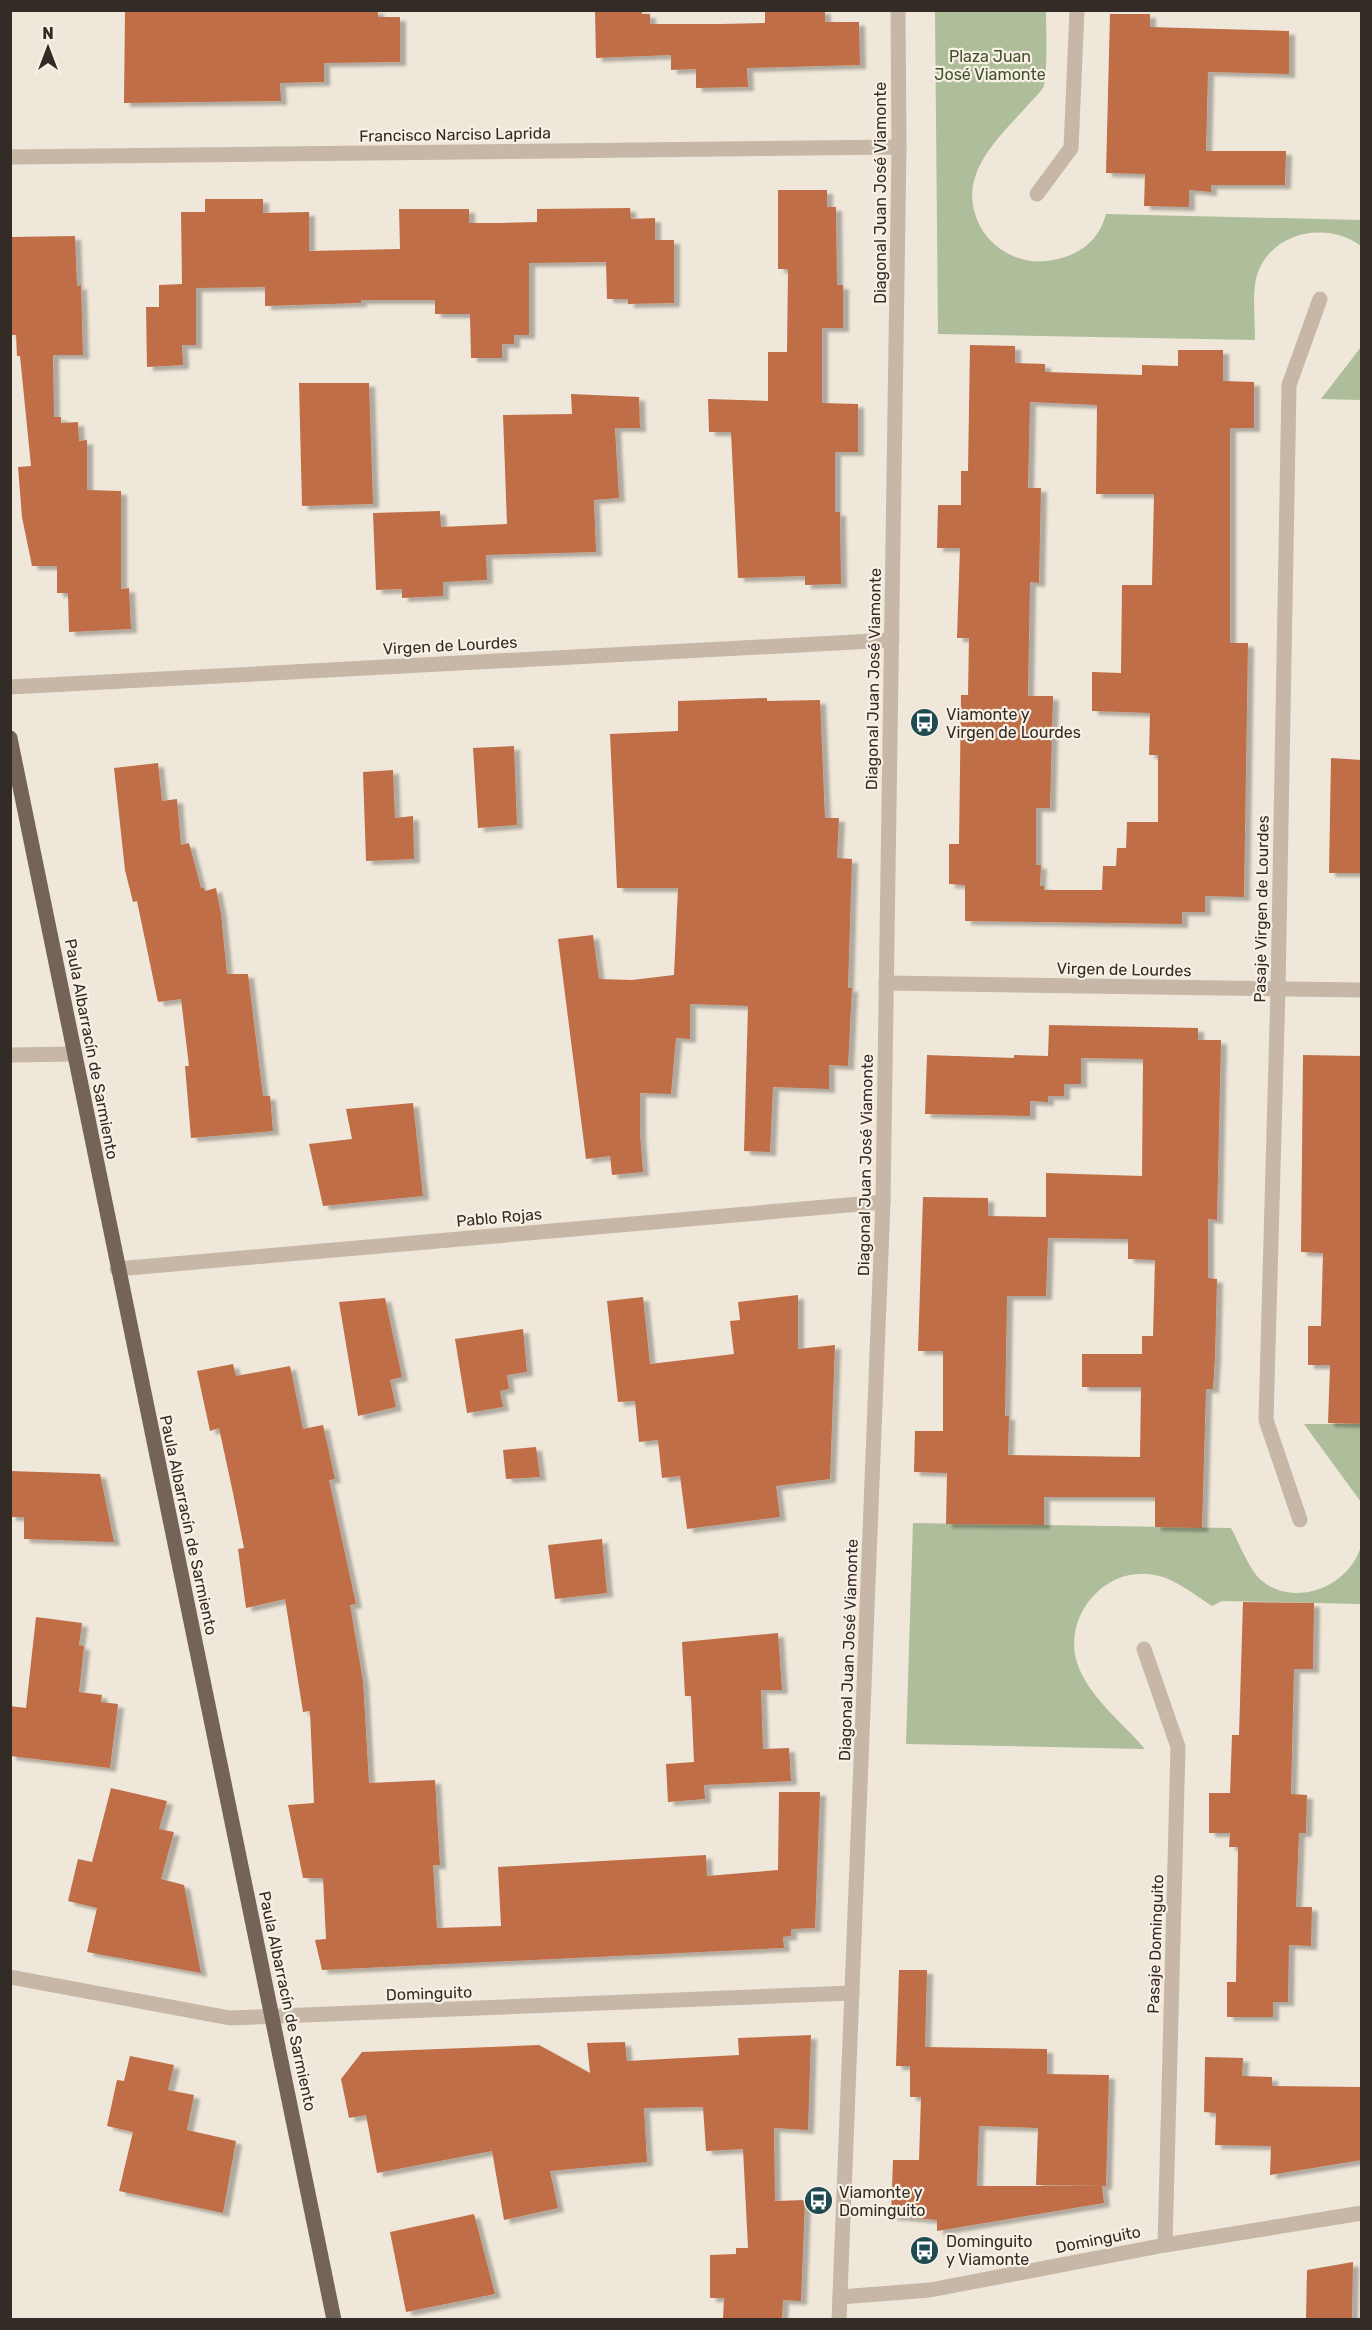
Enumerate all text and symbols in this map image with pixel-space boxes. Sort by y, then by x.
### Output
north arrow [18,18,78,78]
text: N [42,24,54,43]
park label: Plaza Juan José Viamonte [934,47,1046,84]
street label: Diagonal Juan José Viamonte [871,82,890,304]
street label: Francisco Narciso Laprida [359,123,551,146]
street label: Diagonal Juan José Viamonte [862,568,885,790]
street label: Virgen de Lourdes [382,632,518,659]
place label: Viamonte y Virgen de Lourdes [946,705,1081,742]
bus stop icon: Viamonte y Virgen de Lourdes [909,707,941,739]
street label: Pasaje Virgen de Lourdes [1250,815,1273,1003]
street label: Paula Albarracín de Sarmiento [61,937,122,1161]
street label: Virgen de Lourdes [1056,959,1192,980]
street label: Diagonal Juan José Viamonte [854,1054,877,1276]
street label: Pablo Rojas [455,1204,543,1231]
street label: Paula Albarracín de Sarmiento [156,1413,221,1637]
street label: Diagonal Juan José Viamonte [835,1539,862,1761]
street label: Pasaje Dominguito [1144,1874,1167,2014]
street label: Paula Albarracín de Sarmiento [255,1889,320,2113]
street label: Dominguito [385,1982,473,2005]
place label: Viamonte y Dominguito [839,2183,926,2220]
bus stop icon: Viamonte y Dominguito [802,2185,834,2217]
street label: Dominguito [1054,2222,1142,2257]
place label: Dominguito y Viamonte [946,2232,1033,2269]
bus stop icon: Dominguito y Viamonte [909,2234,941,2266]

